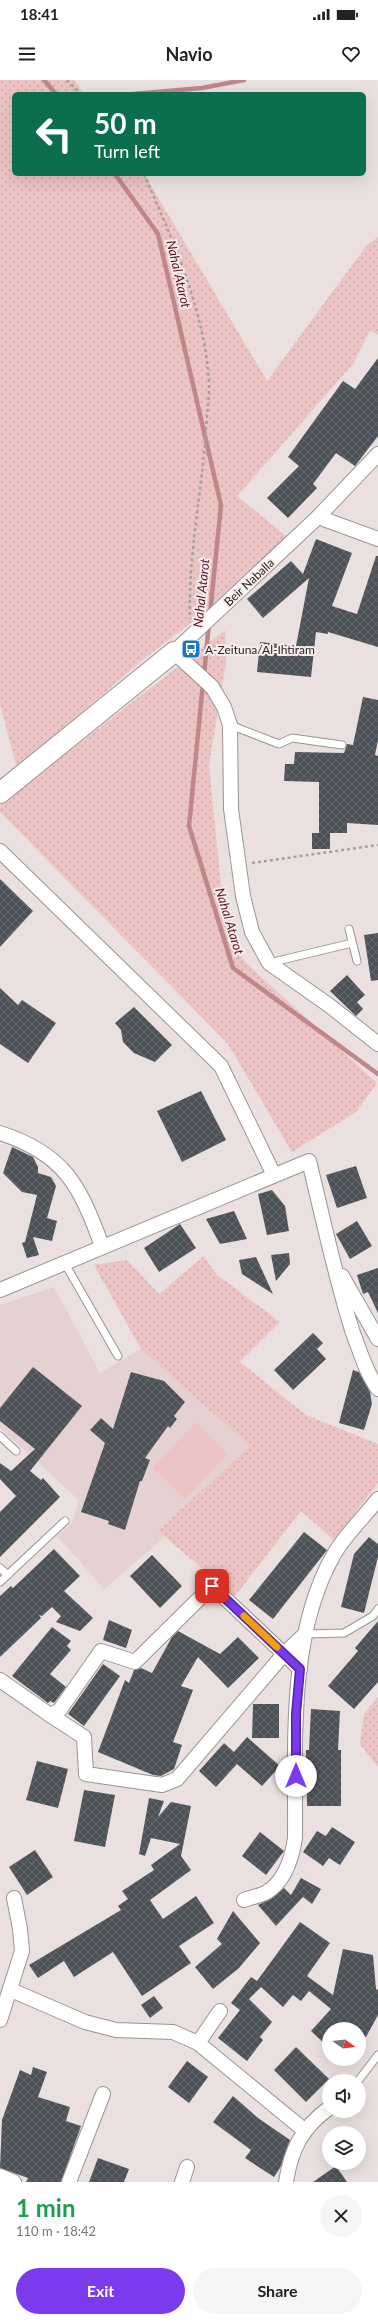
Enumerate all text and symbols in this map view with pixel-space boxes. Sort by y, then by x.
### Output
text: 18:41 [20,5,59,23]
icon: menu [16,43,38,65]
text: Navio [166,43,212,65]
icon: heart [340,43,362,65]
text: 50 m [94,106,157,140]
icon: left [28,108,80,160]
text: Turn left [94,140,160,162]
water label: Nahal Atarot [163,239,195,310]
street label: Beir Naballa [221,555,277,609]
water label: Nahal Atarot [189,557,213,628]
bus stop icon: A-Zeituna/Al-Ihtiram [180,638,202,660]
place label: A-Zeituna/Al-Ihtiram [205,642,315,657]
water label: Nahal Atarot [212,886,248,957]
pin [195,1569,229,1603]
icon: arrive [201,1575,223,1597]
position arrow [275,1755,317,1797]
north arrow [322,2022,366,2066]
map controls [322,2022,366,2170]
button: sound [322,2074,366,2118]
button: layers [322,2126,366,2170]
text: 1 min [16,2193,76,2222]
button: close [320,2195,362,2237]
text: 110 m · 18:42 [16,2223,96,2239]
button: Exit [16,2268,185,2314]
button: Share [193,2268,362,2314]

